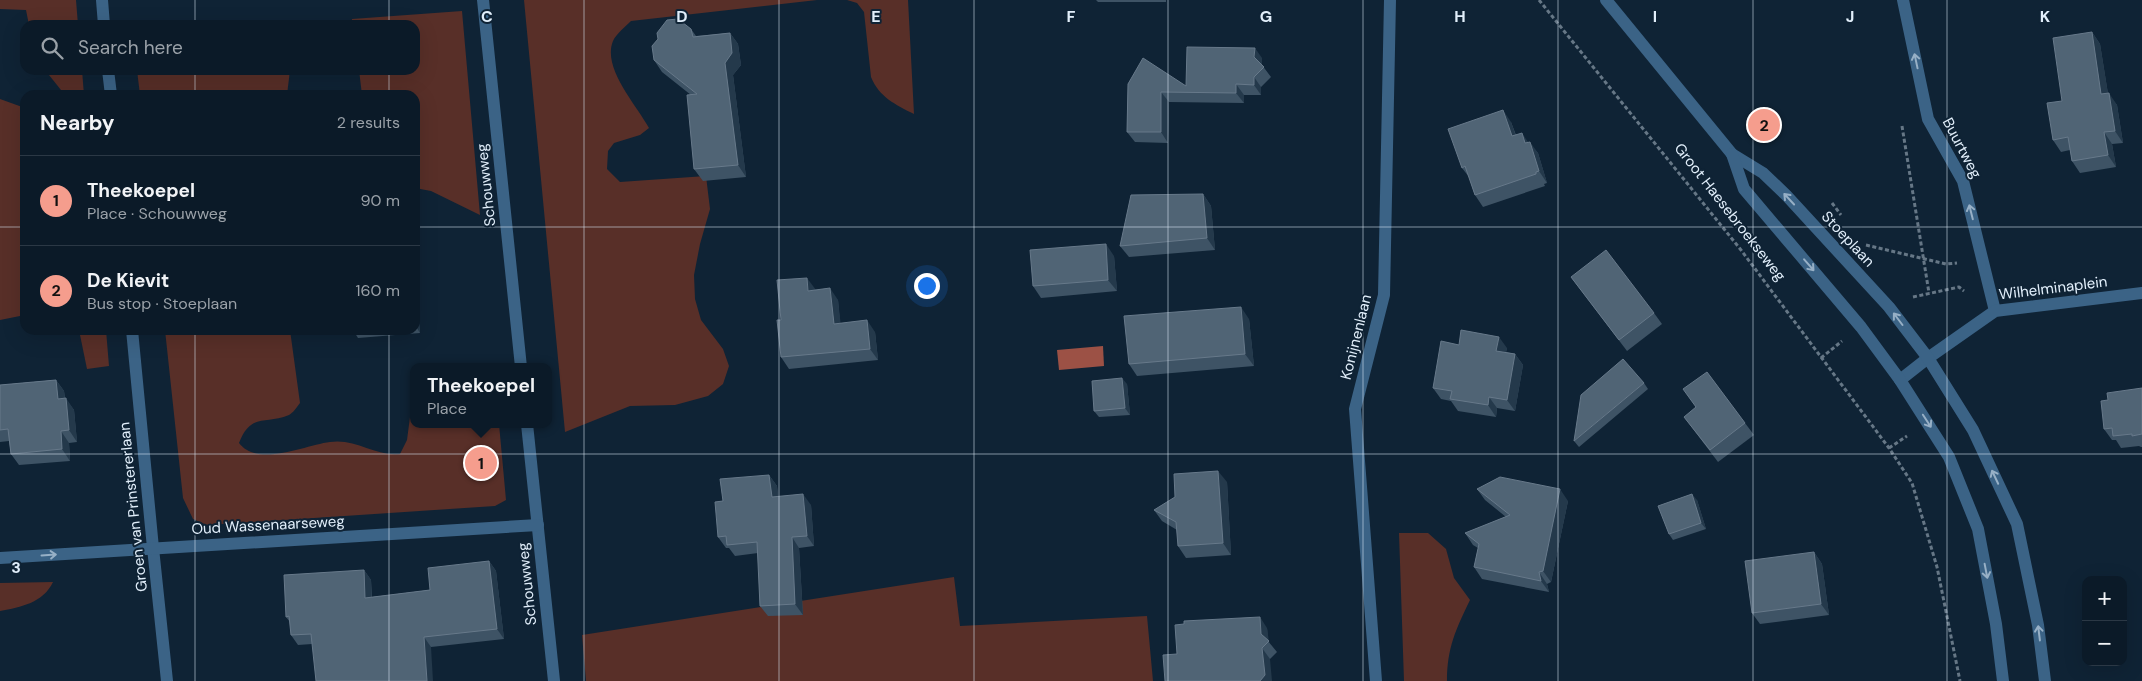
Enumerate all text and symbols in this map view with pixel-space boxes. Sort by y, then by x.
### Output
text: C [481,6,493,27]
text: D [676,6,688,27]
text: E [871,6,881,27]
text: F [1067,6,1076,27]
text: G [1260,6,1272,27]
text: H [1454,6,1466,27]
text: I [1653,6,1657,27]
text: J [1846,6,1854,27]
text: K [2040,6,2051,27]
search box [20,20,420,75]
icon: search [38,34,66,62]
text: Search here [78,35,183,60]
one-way arrow [1911,53,1920,69]
pin: 2 [1748,106,1780,144]
text: Nearby [40,109,114,137]
text: 2 results [337,112,400,133]
street label: Buurtweg [1938,114,1986,182]
street label: Groot Haesebroekseweg [1670,139,1790,285]
street label: Schouwweg [472,143,500,227]
text: Theekoepel [87,178,195,203]
text: 1 [53,190,59,211]
text: 90 m [360,190,400,211]
one-way arrow [1783,192,1795,205]
text: Place · Schouwweg [87,203,227,224]
one-way arrow [1966,204,1975,220]
street label: Stoeplaan [1817,207,1879,271]
one-way arrow [1803,258,1814,271]
text: De Kievit [87,268,169,293]
street label: Wilhelminaplein [1998,271,2108,305]
your location [914,273,940,299]
text: 2 [51,280,61,301]
text: 160 m [356,280,400,301]
street label: Konijnenlaan [1336,292,1376,382]
text: Bus stop · Stoeplaan [87,293,237,314]
one-way arrow [1893,313,1904,326]
popup [410,363,552,428]
text: Theekoepel [427,373,535,398]
text: Place [427,398,467,419]
one-way arrow [1921,414,1932,428]
street label: Groen van Prinstererlaan [114,421,152,593]
pin: 1 [465,444,497,482]
one-way arrow [1990,470,1999,485]
street label: Oud Wassenaarseweg [191,511,345,539]
street label: Schouwweg [513,542,541,626]
one-way arrow [40,550,56,559]
text: 3 [11,557,21,578]
one-way arrow [1982,562,1991,578]
map controls [2082,576,2127,666]
button: + [2082,576,2127,621]
button: − [2082,621,2127,666]
one-way arrow [2034,625,2044,641]

